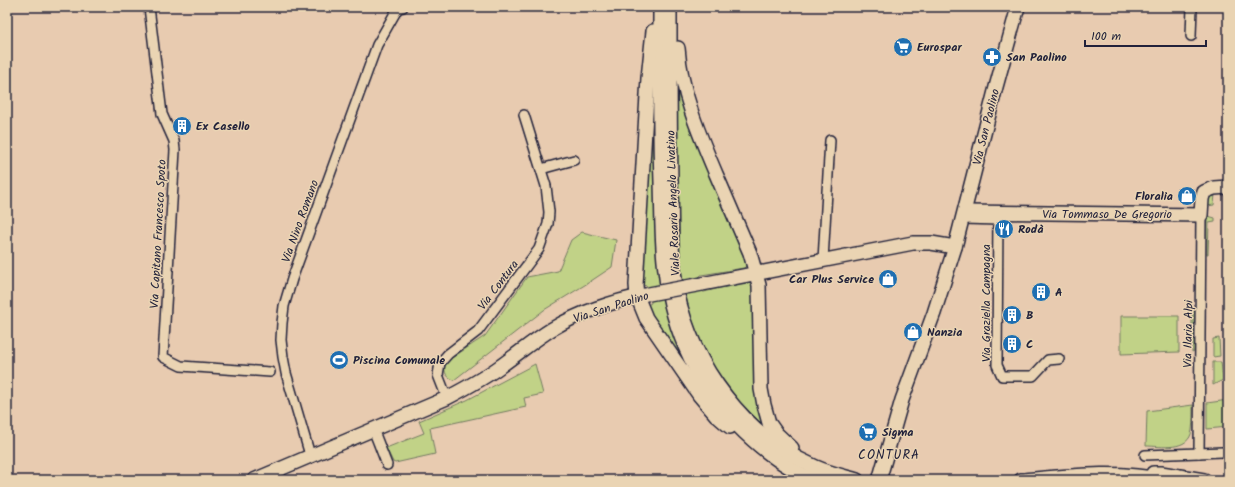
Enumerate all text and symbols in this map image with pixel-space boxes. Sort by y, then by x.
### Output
scale bar [1085,22,1206,48]
text: 100 m [1091,27,1122,46]
supermarket icon: Eurospar [892,36,914,58]
place label: Eurospar [917,38,962,57]
pharmacy icon: San Paolino [981,46,1003,68]
place label: San Paolino [1006,48,1067,67]
street label: Via San Paolino [968,87,1005,167]
building icon: Ex Casello [171,115,193,137]
place label: Ex Casello [196,117,250,136]
street label: Viale Rosario Angelo Livatino [661,130,686,276]
street label: Via Capitano Francesco Spoto [145,159,172,309]
street label: Via Nino Romano [277,177,324,265]
shop icon: Floralia [1176,185,1198,207]
place label: Floralia [1135,187,1173,206]
street label: Via Tommaso De Gregorio [1042,205,1172,224]
restaurant icon: Rodà [993,218,1015,240]
place label: Rodà [1018,220,1043,239]
street label: Via Graziella Campagna [977,244,996,362]
street label: Via Contura [473,256,524,314]
shop icon: Car Plus Service [877,268,899,290]
place label: Car Plus Service [789,270,874,289]
building icon: A [1030,281,1052,303]
place label: A [1055,283,1063,302]
street label: Via San Paolino [571,286,651,329]
street label: Via Ilaria Alpi [1178,299,1199,368]
building icon: B [1001,304,1023,326]
place label: B [1026,306,1034,325]
shop icon: Nanzia [902,321,924,343]
place label: Nanzia [927,323,962,342]
building icon: C [1001,333,1023,355]
place label: C [1026,335,1033,354]
sports icon: Piscina Comunale [328,349,350,371]
place label: Piscina Comunale [353,351,445,370]
supermarket icon: Sigma [857,421,879,443]
place label: Sigma [882,423,913,442]
district label: CONTURA [858,445,920,466]

